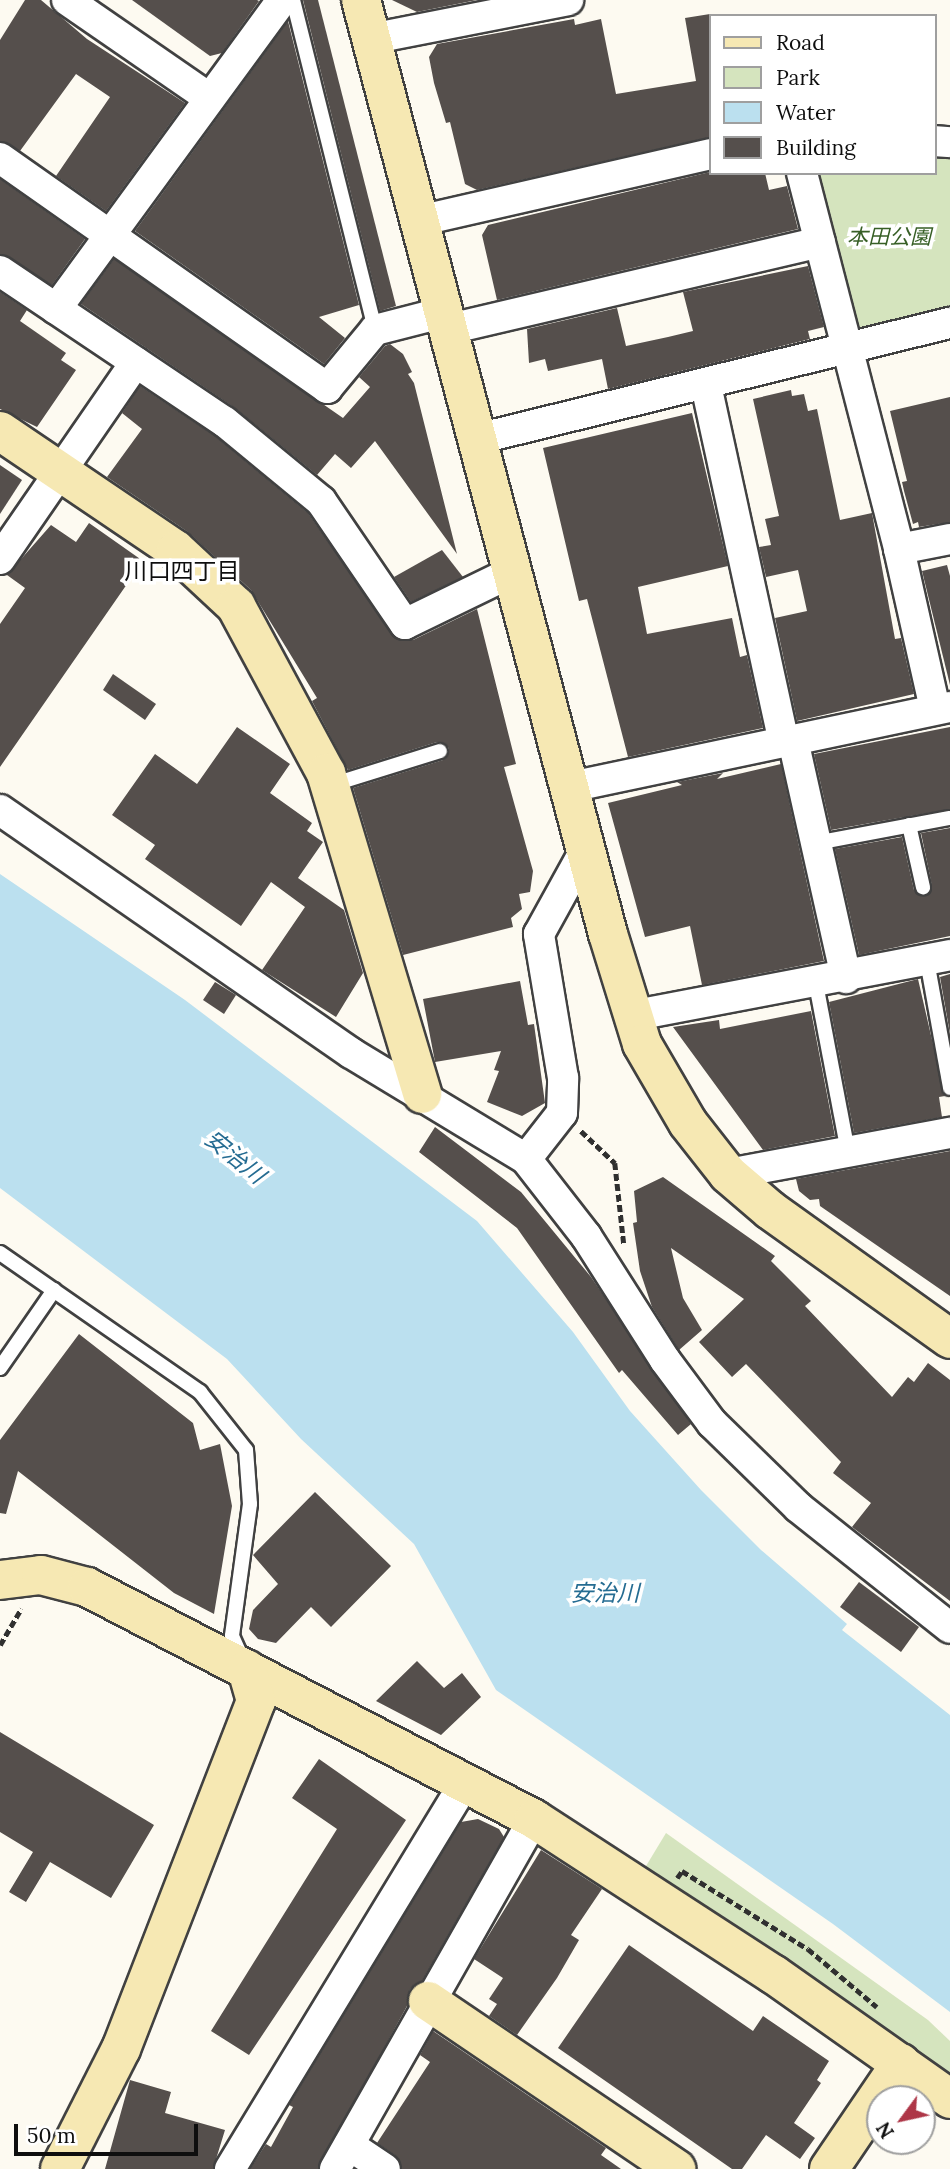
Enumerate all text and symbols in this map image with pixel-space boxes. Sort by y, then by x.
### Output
legend [708,14,936,175]
text: Road [776,29,825,56]
text: Park [776,64,820,91]
text: Water [776,99,835,126]
text: Building [776,134,856,161]
park label: 本田公園 [847,224,931,250]
district label: 川口四丁目 [125,557,239,585]
water label: 安治川 [200,1125,270,1189]
water label: 安治川 [571,1579,639,1607]
north arrow [866,2085,936,2155]
scale bar [18,2110,201,2154]
text: N [871,2118,899,2143]
text: 50 m [27,2122,76,2149]

